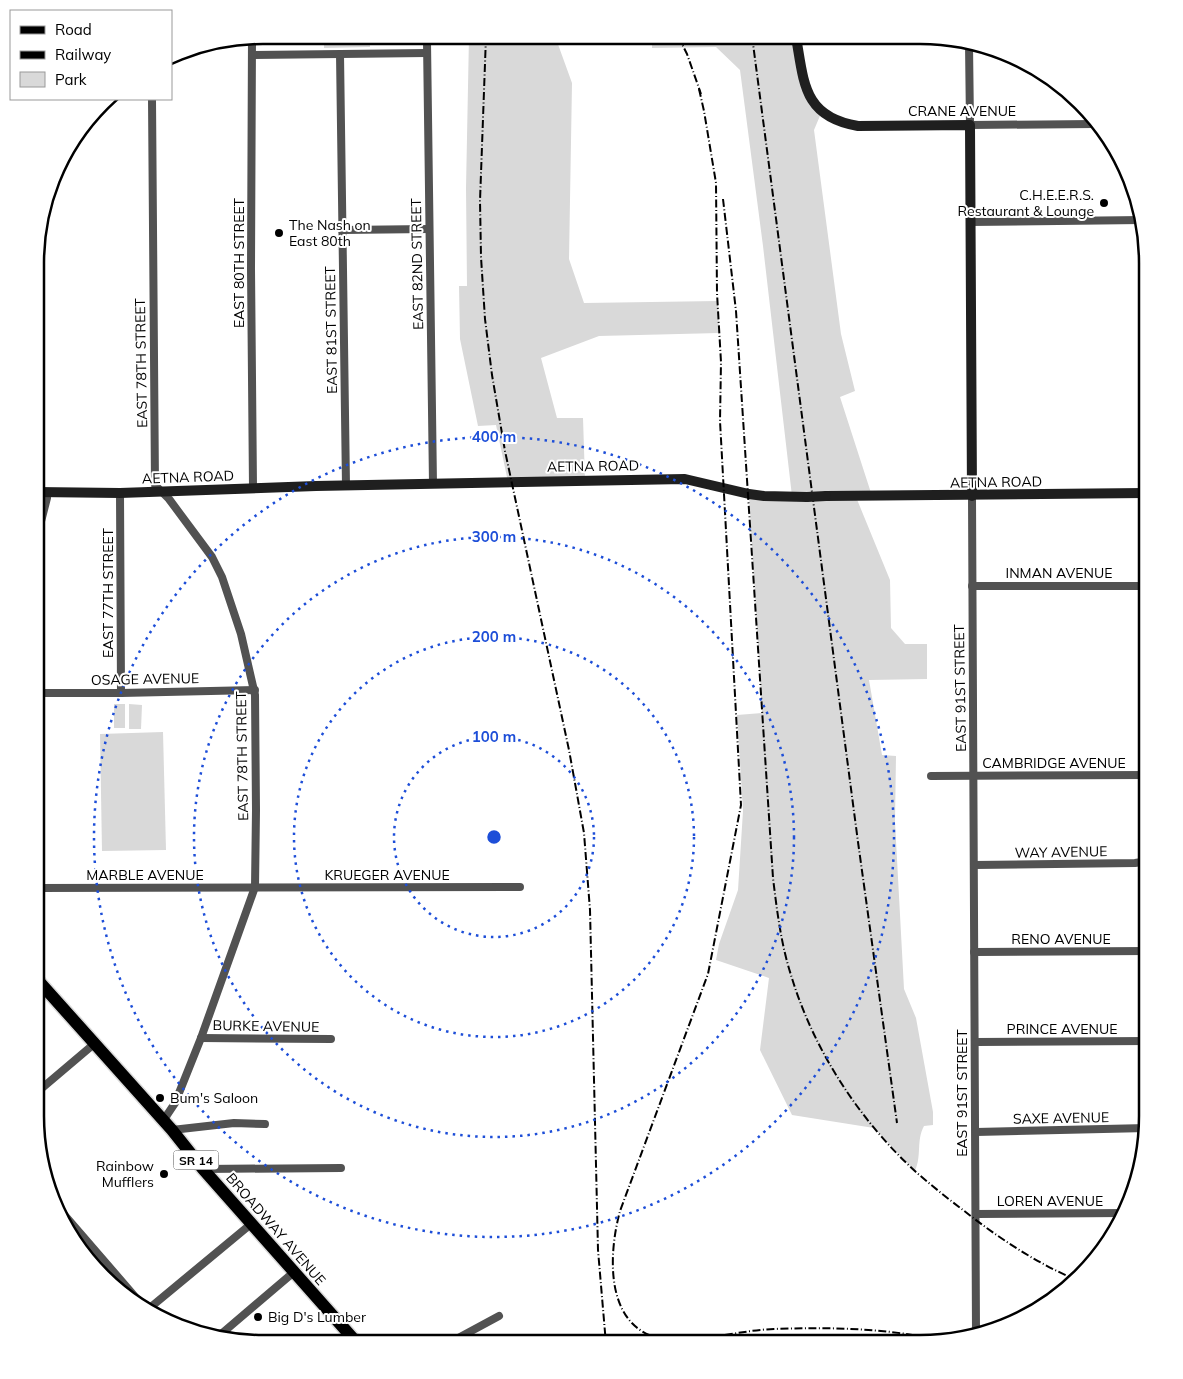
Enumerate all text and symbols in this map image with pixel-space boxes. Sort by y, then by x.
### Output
legend [10,10,172,100]
text: Road [55,20,92,39]
text: Railway [55,45,111,64]
text: Park [55,70,87,89]
street label: CRANE AVENUE [908,102,1016,120]
place label: C.H.E.E.R.S. Restaurant & Lounge [957,186,1094,220]
street label: EAST 82ND STREET [407,197,427,330]
marker: C.H.E.E.R.S. Restaurant & Lounge [1098,197,1110,209]
street label: EAST 80TH STREET [230,198,248,328]
place label: The Nash on East 80th [289,216,371,250]
marker: The Nash on East 80th [273,227,285,239]
street label: EAST 81ST STREET [321,265,341,394]
street label: EAST 78TH STREET [131,297,151,428]
text: 400 m [472,427,516,446]
street label: AETNA ROAD [547,456,639,476]
street label: AETNA ROAD [142,466,234,488]
street label: AETNA ROAD [950,472,1042,492]
text: 300 m [472,527,516,546]
street label: EAST 77TH STREET [99,528,117,658]
street label: INMAN AVENUE [1006,564,1112,582]
street label: EAST 91ST STREET [950,623,970,752]
text: 200 m [472,627,516,646]
street label: OSAGE AVENUE [91,669,199,689]
street label: EAST 78TH STREET [232,690,252,821]
text: 100 m [472,727,516,746]
street label: CAMBRIDGE AVENUE [982,754,1126,772]
centre of rings [485,828,503,846]
street label: WAY AVENUE [1014,842,1108,862]
street label: MARBLE AVENUE [86,866,204,884]
street label: KRUEGER AVENUE [324,866,450,884]
street label: RENO AVENUE [1011,930,1111,948]
street label: BURKE AVENUE [213,1016,319,1036]
street label: PRINCE AVENUE [1007,1020,1117,1038]
street label: EAST 91ST STREET [953,1029,971,1157]
place label: Bum's Saloon [170,1089,258,1107]
marker: Bum's Saloon [154,1092,166,1104]
street label: SAXE AVENUE [1013,1108,1109,1128]
road number: SR 14 [174,1150,218,1170]
place label: Rainbow Mufflers [96,1157,154,1191]
marker: Rainbow Mufflers [158,1168,170,1180]
street label: BROADWAY AVENUE [222,1169,330,1289]
street label: LOREN AVENUE [997,1192,1103,1210]
place label: Big D's Lumber [268,1308,367,1326]
marker: Big D's Lumber [252,1311,264,1323]

